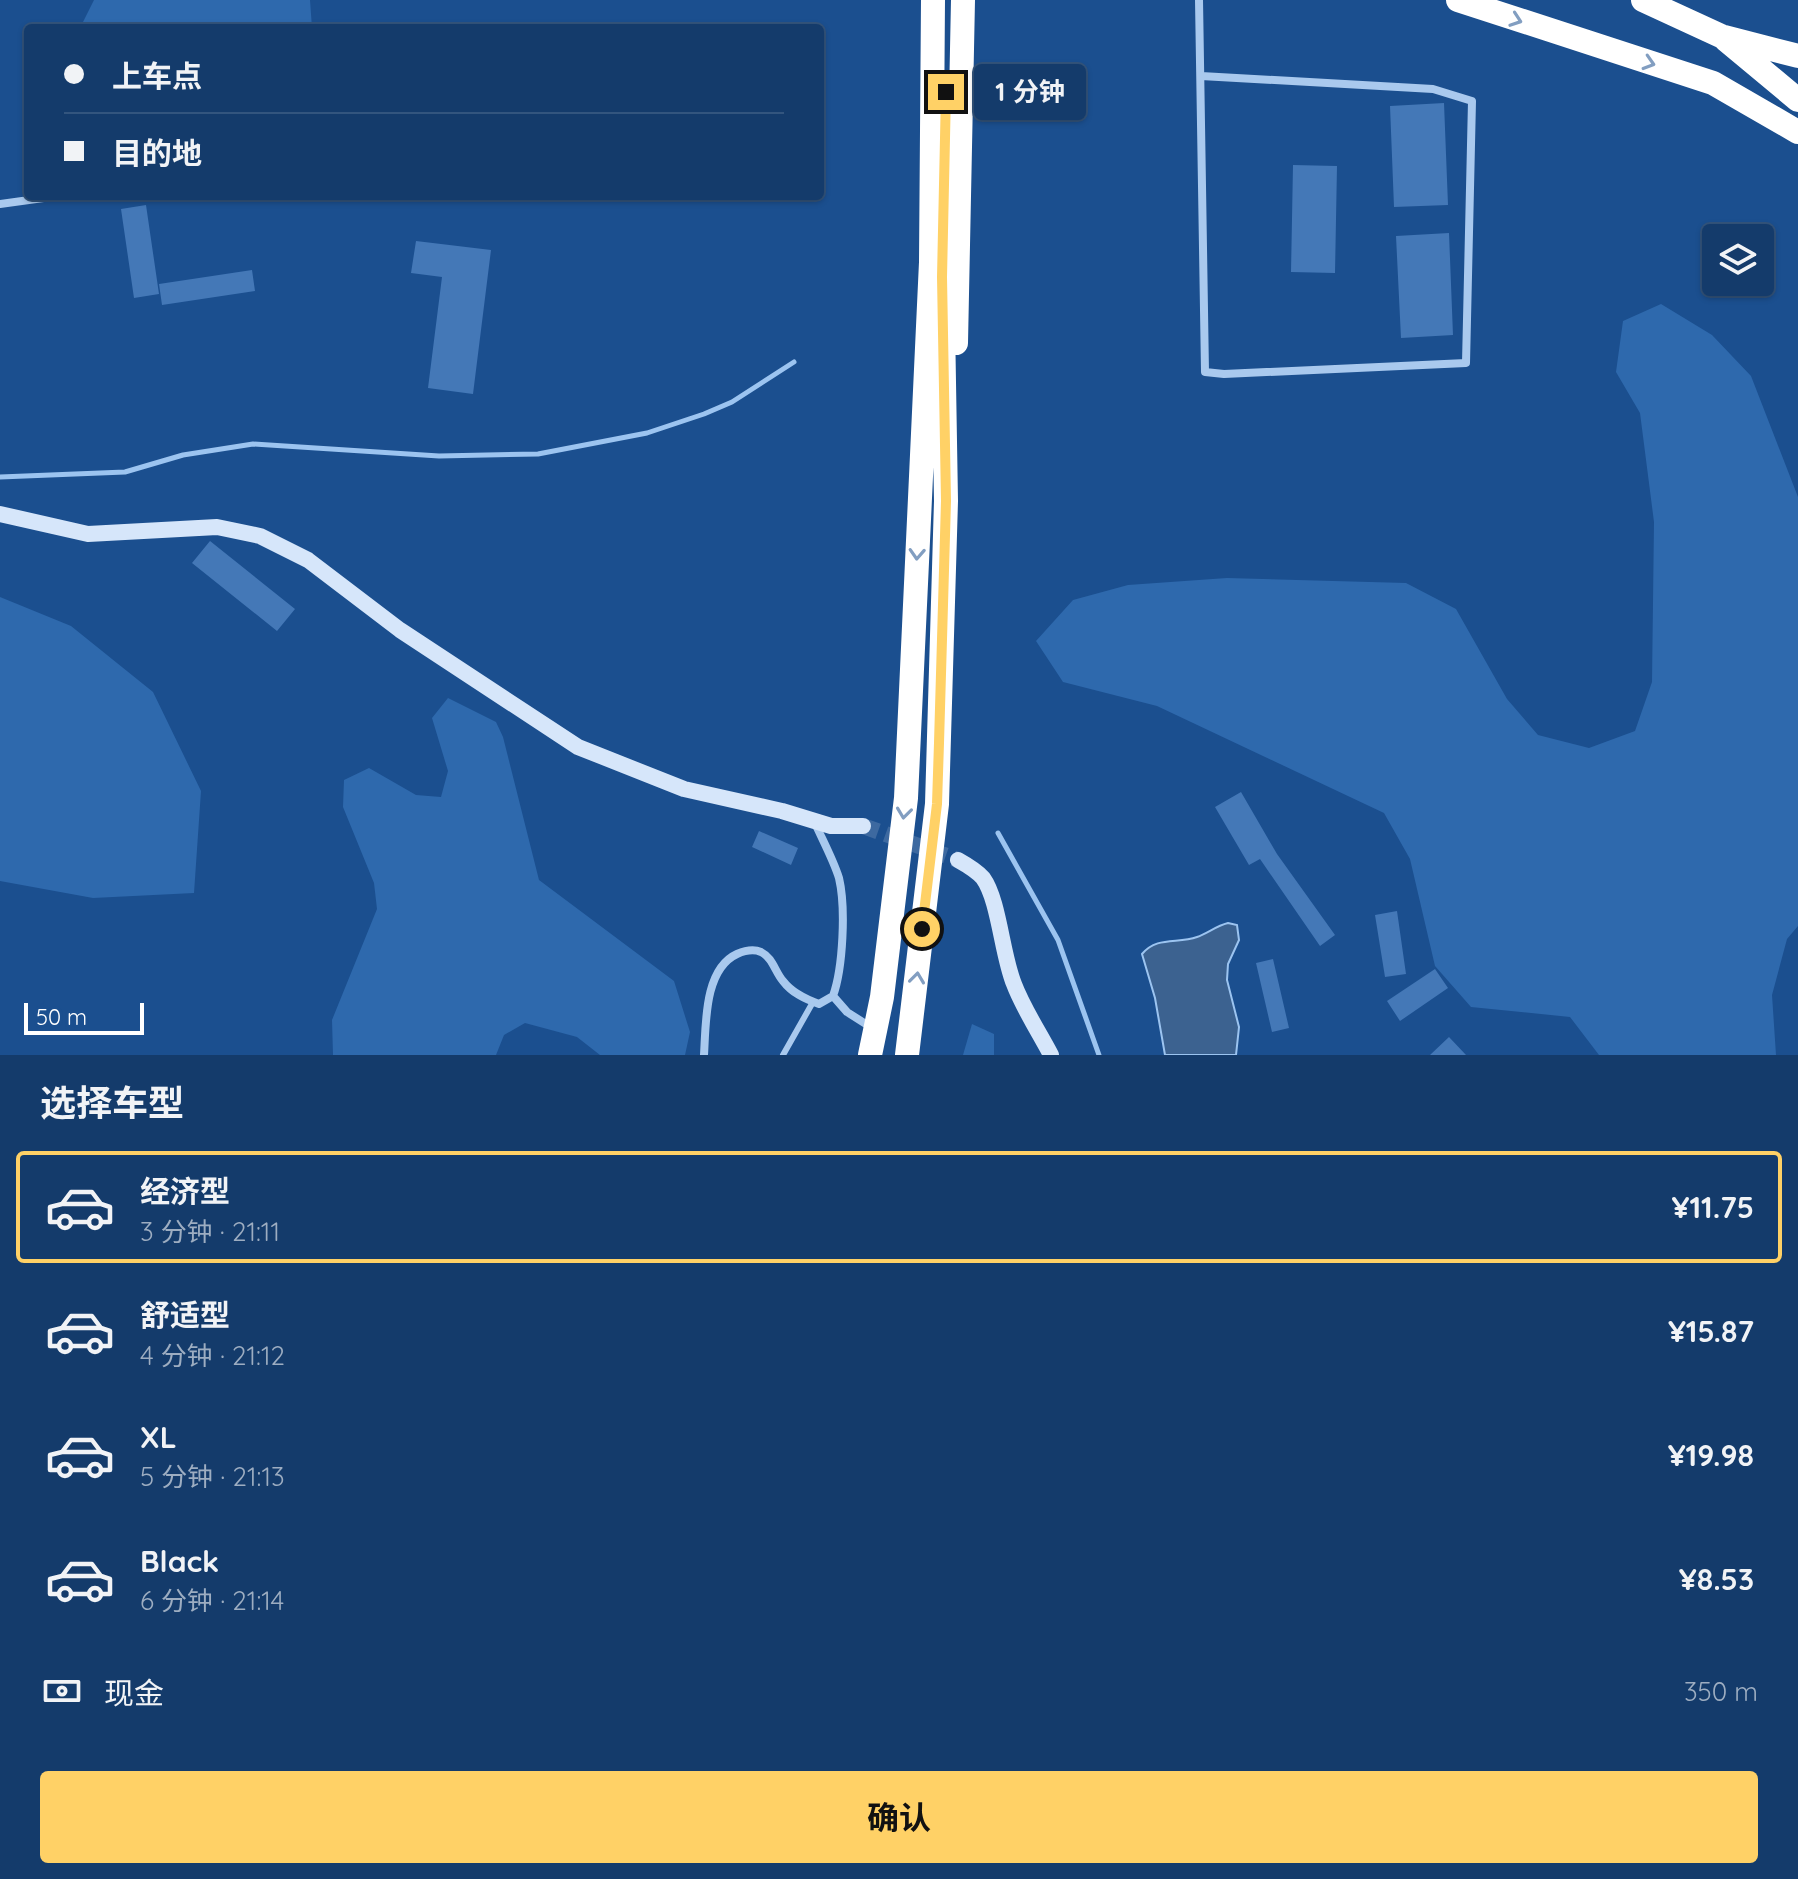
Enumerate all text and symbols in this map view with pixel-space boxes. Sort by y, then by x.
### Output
one-way arrow [1509,10,1523,26]
one-way arrow [1642,54,1655,70]
text: 上车点 [112,57,202,95]
callout: 1 分钟 [974,64,1086,120]
route end [928,74,964,110]
text: 1 分钟 [995,75,1065,108]
text: 目的地 [112,134,202,172]
map controls [1702,224,1774,296]
button: layers [1702,224,1774,296]
one-way arrow [909,548,926,561]
one-way arrow [896,806,913,820]
route start [904,911,940,947]
one-way arrow [908,971,925,984]
scale bar [24,999,144,1035]
text: 50 m [36,1003,87,1031]
text: 选择车型 [40,1080,184,1125]
icon: car [44,1171,116,1243]
text: 经济型 [140,1172,230,1210]
text: ¥11.75 [1672,1188,1754,1226]
text: 3 分钟 · 21:11 [140,1215,280,1248]
icon: car [44,1295,116,1367]
text: 舒适型 [140,1296,230,1334]
text: ¥15.87 [1668,1312,1754,1350]
text: 4 分钟 · 21:12 [140,1339,285,1372]
text: XL [140,1418,177,1456]
icon: car [44,1419,116,1491]
text: ¥19.98 [1668,1436,1754,1474]
text: 5 分钟 · 21:13 [140,1460,285,1493]
text: Black [140,1542,219,1580]
icon: car [44,1543,116,1615]
text: ¥8.53 [1679,1560,1754,1598]
text: 6 分钟 · 21:14 [140,1584,284,1617]
icon: cash [40,1669,84,1713]
text: 现金 [104,1674,164,1712]
text: 350 m [1684,1675,1758,1708]
button: 确认 [40,1771,1758,1863]

